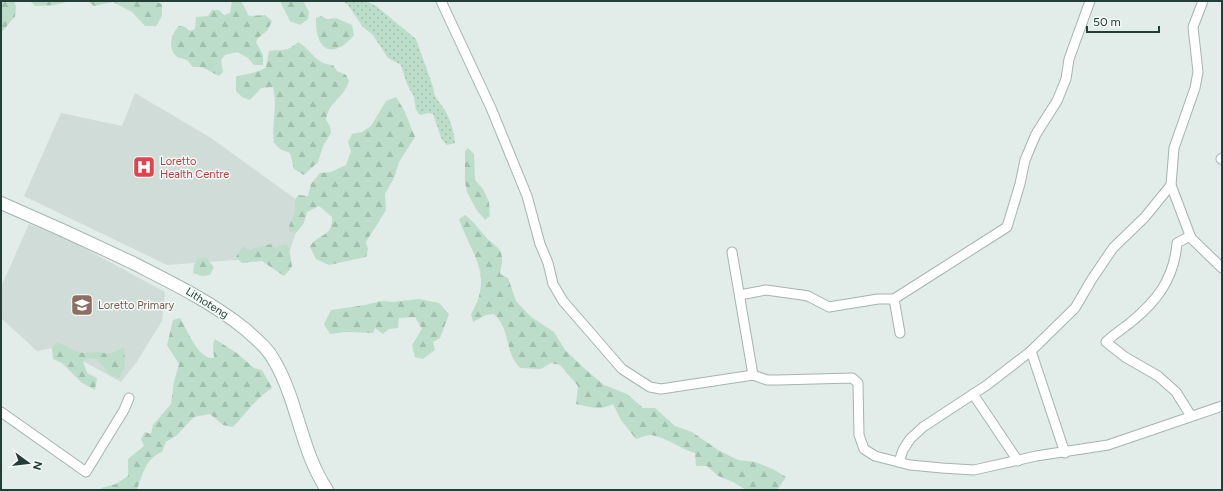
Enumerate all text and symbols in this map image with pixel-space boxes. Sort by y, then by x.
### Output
scale bar [1087,8,1159,34]
text: 50 m [1093,15,1121,29]
hospital icon: Loretto Health Centre [131,154,157,180]
place label: Loretto Health Centre [160,155,229,181]
street label: Lithoteng [183,285,231,321]
school or university icon: Loretto Primary [69,292,95,318]
place label: Loretto Primary [98,299,174,312]
north arrow [8,443,48,483]
text: N [30,460,45,471]

